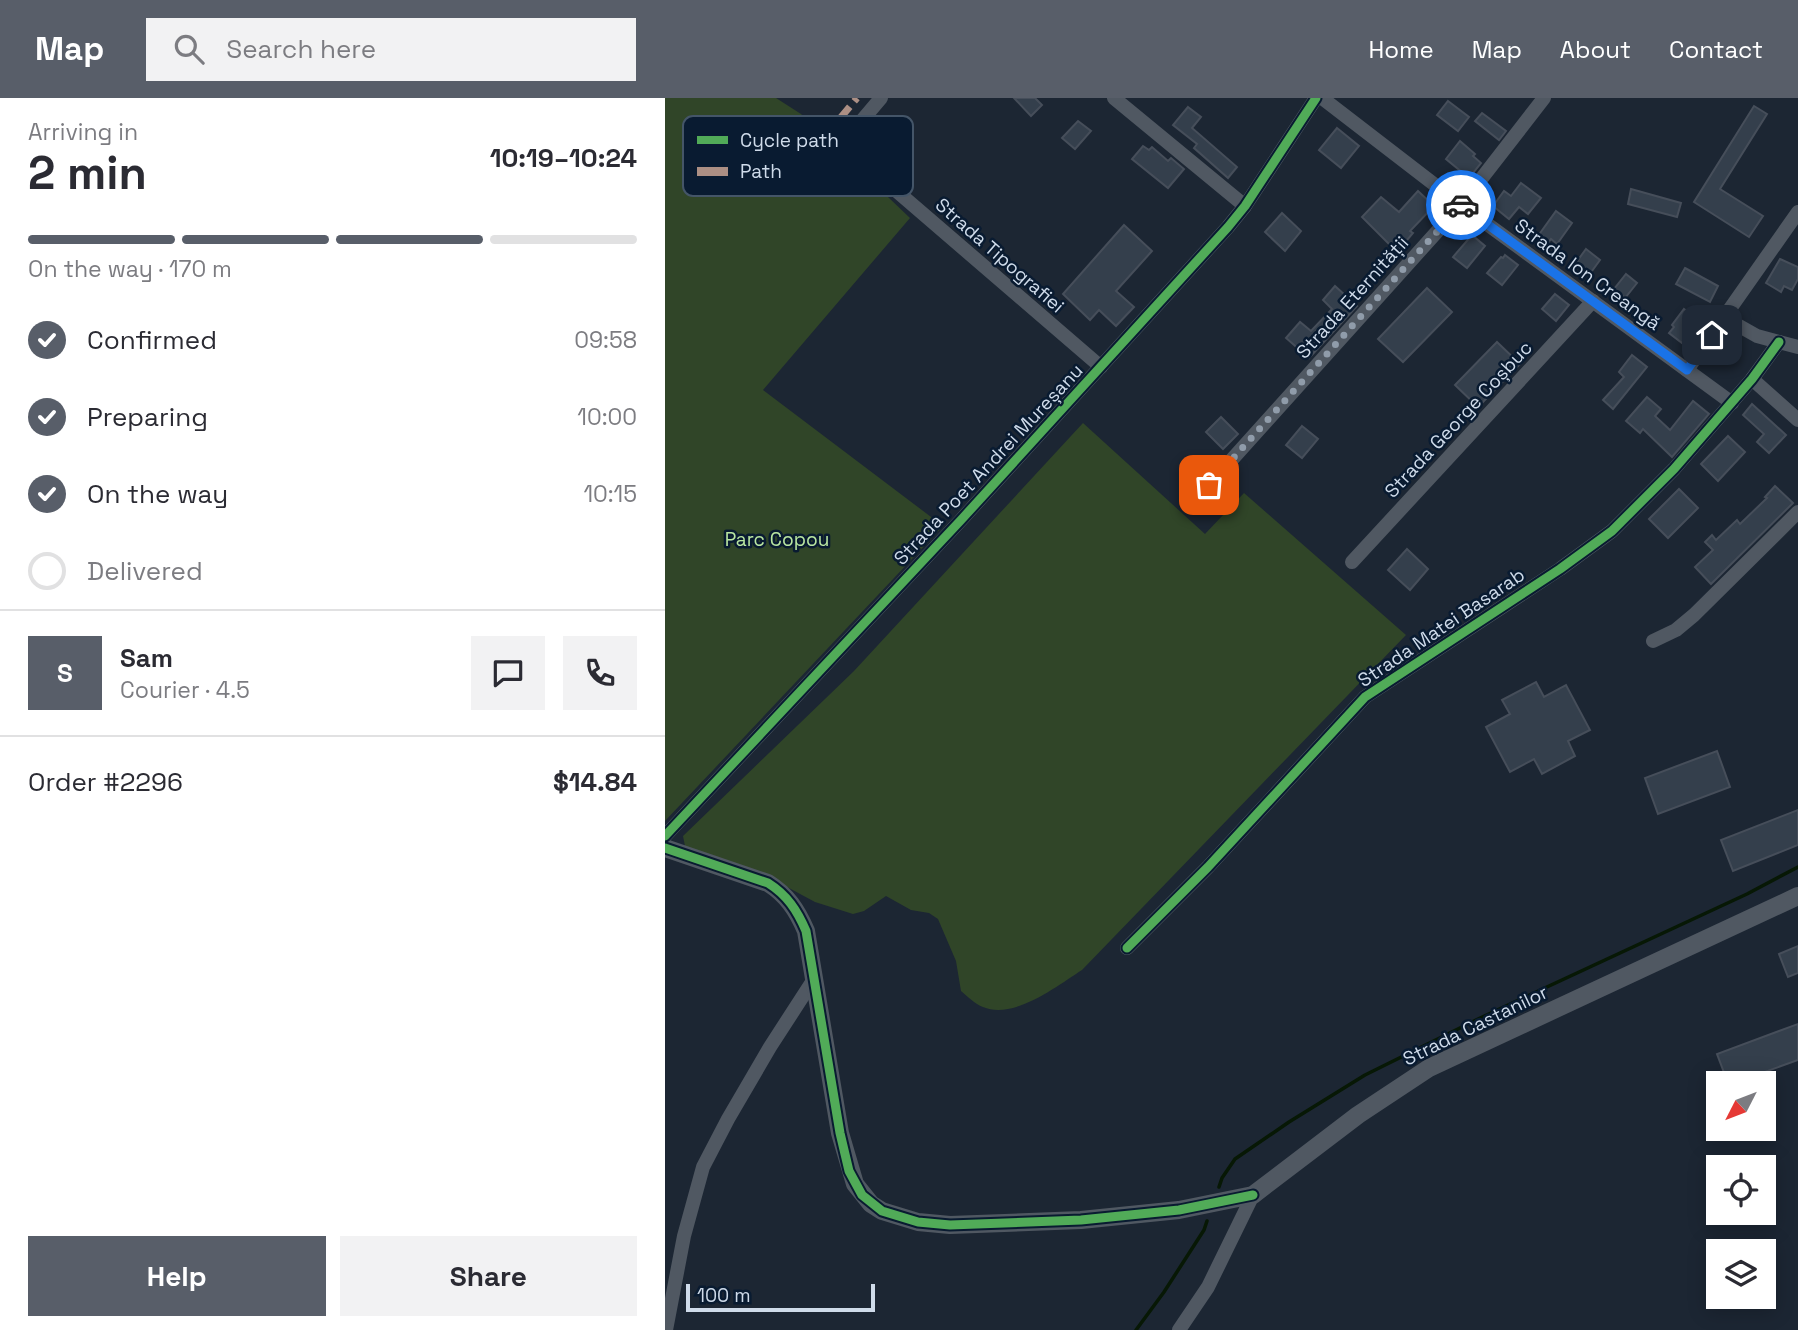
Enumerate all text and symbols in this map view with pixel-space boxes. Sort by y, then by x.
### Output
search box [146,18,636,81]
text: Map [35,28,104,70]
icon: search [170,30,208,68]
text: Search here [226,32,376,66]
text: Home [1368,34,1434,65]
text: Map [1472,34,1522,65]
text: About [1560,34,1631,65]
text: Contact [1669,34,1763,65]
legend [683,116,913,196]
text: Arriving in [28,117,138,147]
text: Cycle path [740,128,839,153]
text: 10:19–10:24 [490,141,637,175]
text: 2 min [28,144,147,202]
text: Path [740,159,782,184]
courier [1426,170,1496,240]
icon: car [1442,186,1480,224]
street label: Strada Tipografiei [930,192,1069,318]
street label: Strada Ion Creangă [1510,213,1666,336]
street label: Strada Eternității [1291,231,1414,364]
text: On the way · 170 m [28,254,232,284]
pin [1682,305,1742,365]
icon: home [1693,316,1731,354]
icon: check [28,321,66,359]
text: Confirmed [87,323,217,357]
text: 09:58 [574,325,637,355]
street label: Strada George Coșbuc [1379,336,1538,503]
street label: Strada Poet Andrei Mureșanu [888,358,1088,570]
icon: check [28,398,66,436]
text: Preparing [87,400,208,434]
text: 10:00 [577,402,637,432]
pin [1179,455,1239,515]
icon: bag [1190,466,1228,504]
icon: check [28,475,66,513]
text: On the way [87,477,228,511]
text: 10:15 [583,479,637,509]
park label: Parc Copou [725,527,829,552]
text: Delivered [87,554,203,588]
street label: Strada Matei Basarab [1353,562,1530,693]
button: chat [471,636,545,710]
button: phone [563,636,637,710]
text: Sam [120,641,173,675]
text: S [57,656,73,690]
text: Courier · 4.5 [120,675,250,705]
text: Order #2296 [28,765,183,799]
text: $14.84 [553,765,637,799]
street label: Strada Castanilor [1399,980,1552,1071]
north arrow [1706,1071,1776,1141]
map controls [1706,1071,1776,1309]
button: locate [1706,1155,1776,1225]
button: Help [28,1236,326,1316]
button: Share [340,1236,637,1316]
button: layers [1706,1239,1776,1309]
scale bar [686,1281,875,1313]
text: 100 m [697,1283,751,1308]

